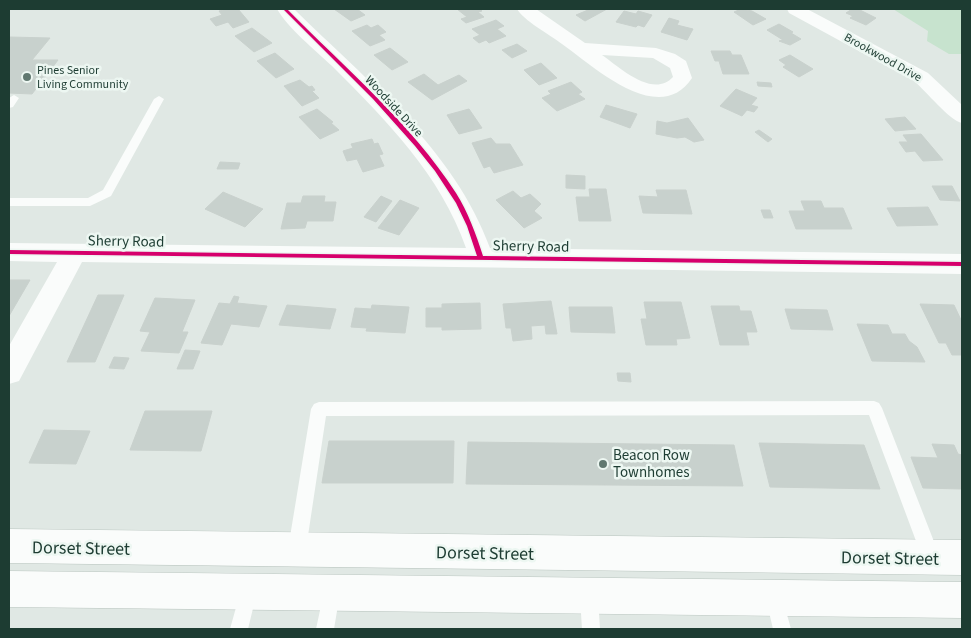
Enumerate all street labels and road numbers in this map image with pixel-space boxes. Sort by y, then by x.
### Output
street label: Brookwood Drive [841,29,925,86]
street label: Woodside Drive [361,72,427,141]
street label: Sherry Road [88,230,164,253]
street label: Sherry Road [493,235,569,258]
street label: Dorset Street [32,535,130,562]
street label: Dorset Street [436,540,534,567]
street label: Dorset Street [841,545,939,572]

